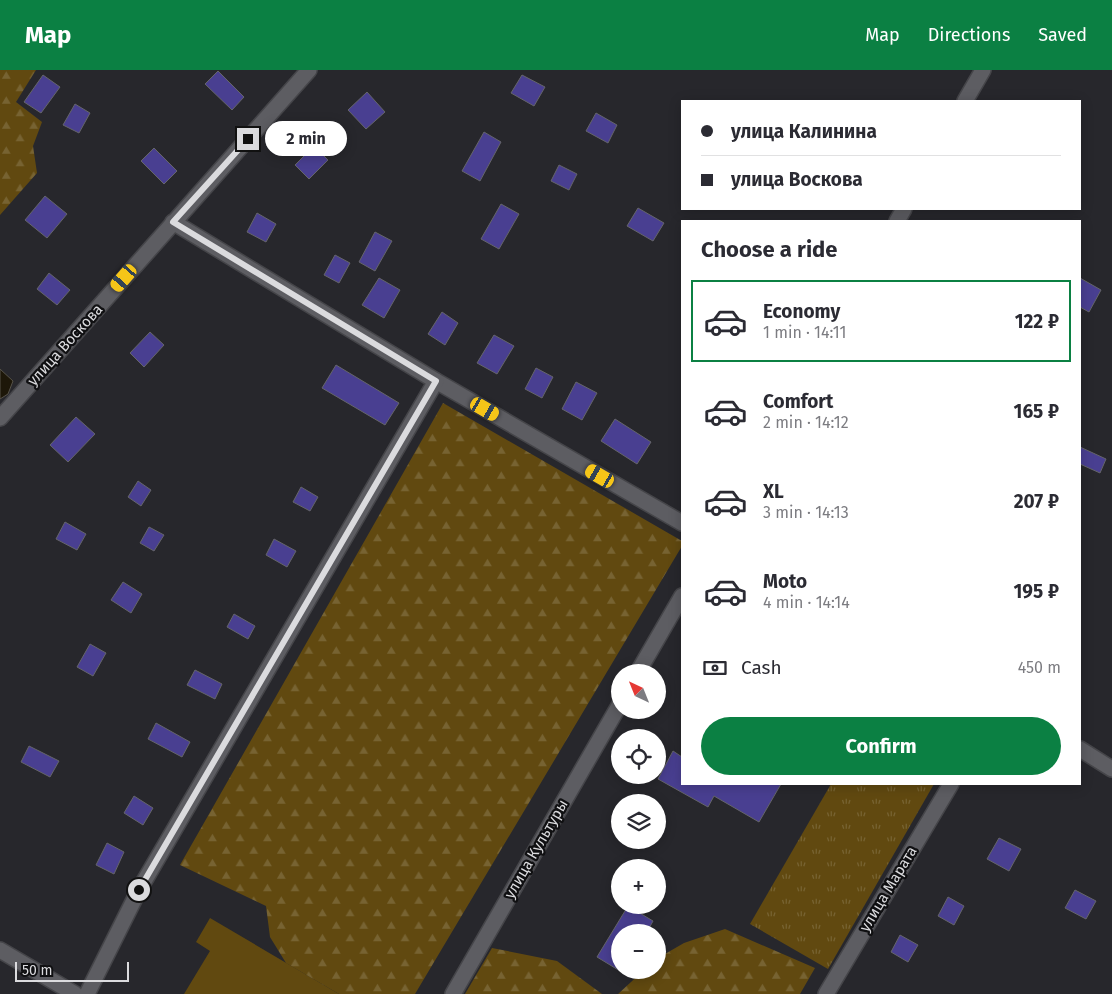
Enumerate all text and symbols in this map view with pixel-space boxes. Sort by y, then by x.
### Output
text: Map [25,21,71,49]
text: Map [865,24,900,46]
text: Directions [928,24,1010,46]
text: Saved [1038,24,1087,46]
text: улица Калинина [731,120,877,143]
callout: 2 min [266,122,348,156]
route end [237,128,259,150]
text: 2 min [286,129,326,148]
text: улица Воскова [731,168,863,191]
text: Choose a ride [701,236,837,263]
car [108,262,139,294]
icon: car [703,299,748,344]
street label: улица Воскова [24,300,106,390]
text: Economy [763,300,840,323]
text: 122 ₽ [1015,310,1059,333]
text: 1 min · 14:11 [763,323,846,342]
icon: car [703,389,748,434]
text: Comfort [763,390,833,413]
car [468,395,501,423]
text: 165 ₽ [1014,400,1059,423]
text: 2 min · 14:12 [763,413,849,432]
car [583,462,616,490]
icon: car [703,479,748,524]
text: XL [763,480,784,503]
text: 207 ₽ [1014,490,1059,513]
text: 3 min · 14:13 [763,503,849,522]
icon: car [703,569,748,614]
text: Moto [763,570,807,593]
text: 195 ₽ [1014,580,1059,603]
text: 4 min · 14:14 [763,593,850,612]
icon: cash [701,654,729,682]
text: Cash [741,656,782,679]
text: 450 m [1018,658,1061,677]
north arrow [611,664,666,719]
map controls [611,664,666,979]
button: Confirm [701,717,1061,775]
button: locate [611,729,666,784]
button: layers [611,794,666,849]
street label: улица Культуры [500,796,572,902]
street label: улица Марата [855,843,921,935]
button: + [611,859,666,914]
route start [128,879,150,901]
button: − [611,924,666,979]
scale bar [15,959,129,982]
text: 50 m [22,962,53,979]

